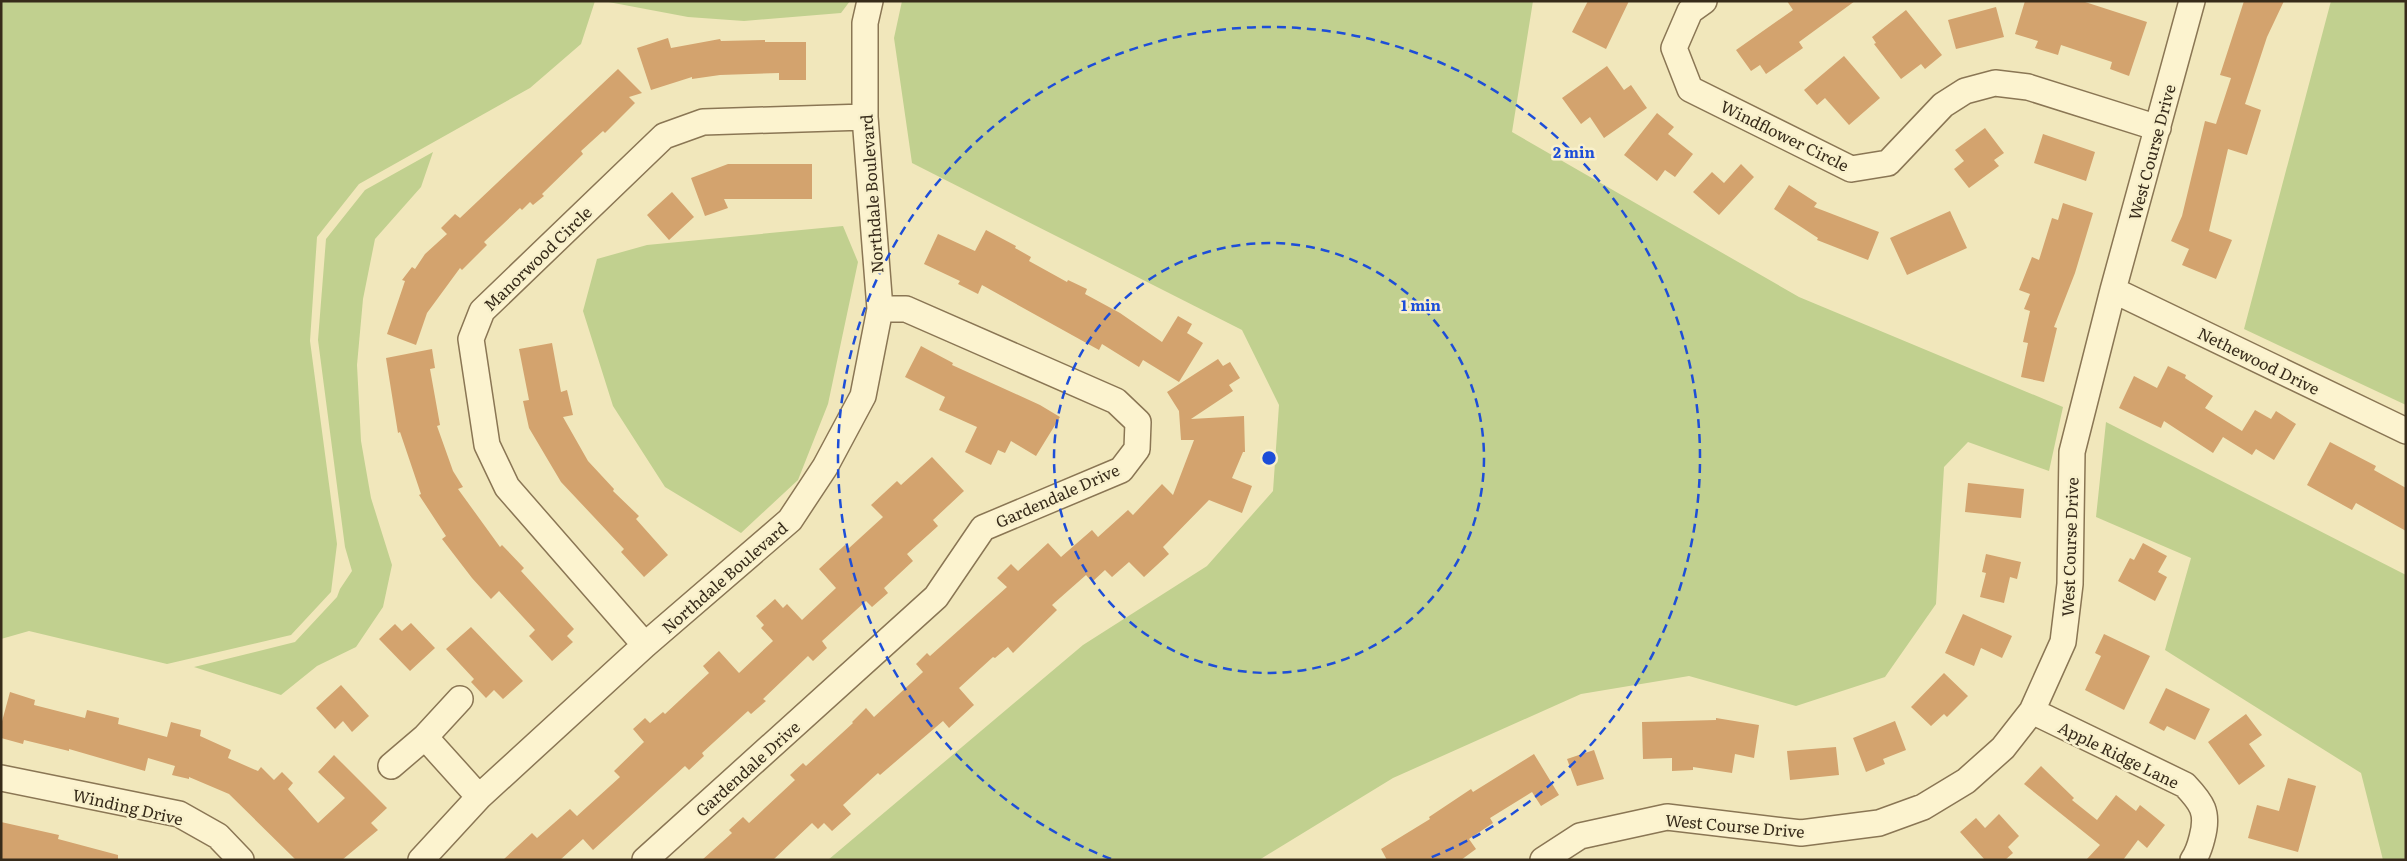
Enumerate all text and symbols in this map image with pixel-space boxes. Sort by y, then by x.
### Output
street label: West Course Drive [2121,81,2181,223]
street label: Windflower Circle [1717,93,1853,177]
street label: Northdale Boulevard [853,113,889,274]
text: 2 min [1553,140,1596,163]
street label: Manorwood Circle [478,200,596,316]
text: 1 min [1401,293,1442,316]
street label: Nethewood Drive [2194,320,2324,400]
centre of rings [1260,449,1278,467]
street label: Gardendale Drive [991,457,1123,533]
street label: West Course Drive [2055,477,2083,617]
street label: Northdale Boulevard [656,515,792,638]
street label: Gardendale Drive [689,714,805,822]
street label: Apple Ridge Lane [2055,714,2183,794]
street label: Winding Drive [70,782,186,830]
street label: West Course Drive [1664,807,1806,843]

